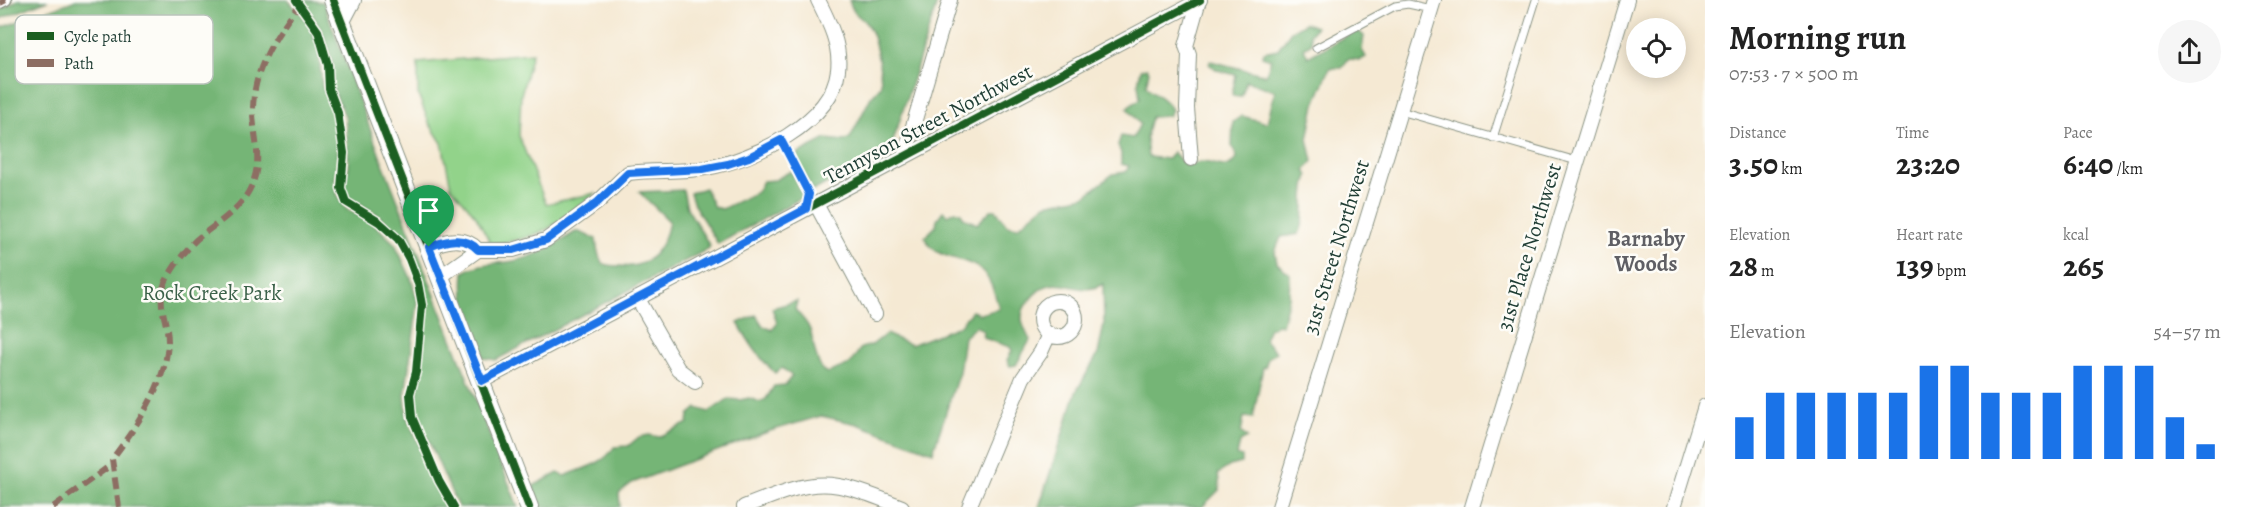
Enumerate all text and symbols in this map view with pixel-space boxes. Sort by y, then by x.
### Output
legend [15,15,213,84]
text: Morning run [1729,15,1906,60]
map controls [1626,18,1686,78]
button: locate [1626,18,1686,78]
button: share [2158,20,2221,83]
text: Cycle path [64,26,132,48]
text: Path [64,53,94,75]
street label: Tennyson Street Northwest [819,57,1037,191]
text: 07:53 · 7 × 500 m [1729,60,1859,87]
text: Distance [1729,122,1786,144]
text: Time [1896,122,1929,144]
text: Pace [2063,122,2093,144]
text: 3.50 [1729,144,1778,184]
text: 23:20 [1896,144,1960,184]
text: 6:40 [2063,144,2113,184]
street label: 31st Street Northwest [1296,156,1376,338]
text: km [1778,158,1803,180]
text: /km [2113,158,2143,180]
street label: 31st Place Northwest [1490,160,1568,334]
pin [403,185,454,247]
icon: arrive [412,194,445,227]
district label: Barnaby Woods [1607,224,1686,279]
text: Elevation [1729,224,1790,246]
text: Heart rate [1896,224,1963,246]
text: kcal [2063,224,2089,246]
text: 28 [1729,246,1758,286]
text: 139 [1896,246,1934,286]
text: 265 [2063,246,2104,286]
text: m [1758,260,1774,282]
text: bpm [1934,260,1967,282]
park label: Rock Creek Park [142,279,282,307]
text: Elevation [1729,318,1806,345]
text: 54–57 m [2154,318,2221,345]

